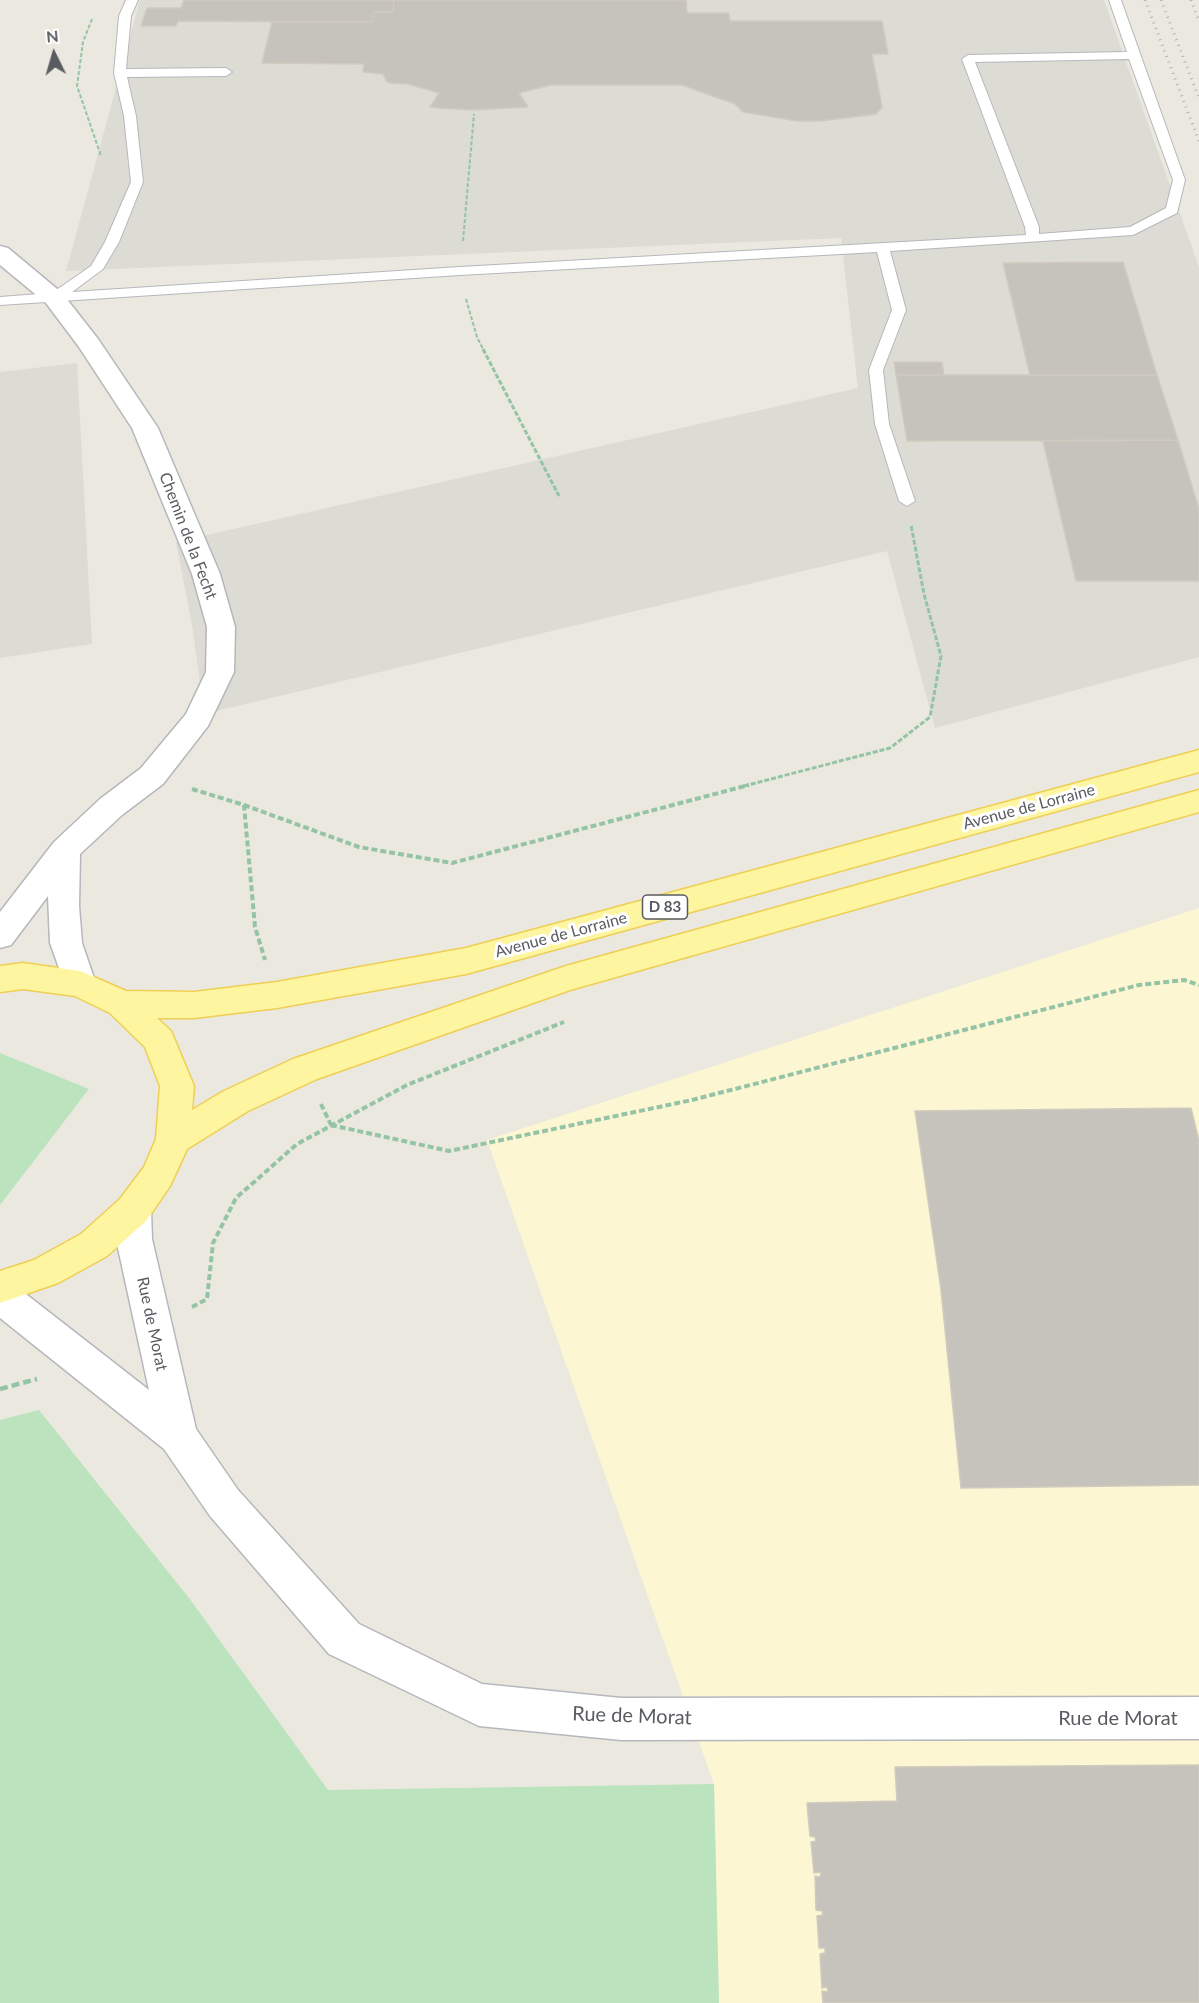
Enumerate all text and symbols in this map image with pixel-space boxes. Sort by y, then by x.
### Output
north arrow [24,24,84,84]
text: N [45,26,59,46]
street label: Chemin de la Fecht [155,470,221,602]
street label: Avenue de Lorraine [961,780,1097,834]
road number: D 83 [642,895,688,919]
street label: Avenue de Lorraine [493,908,629,962]
street label: Rue de Morat [133,1275,171,1373]
street label: Rue de Morat [572,1702,692,1730]
street label: Rue de Morat [1058,1707,1178,1731]

